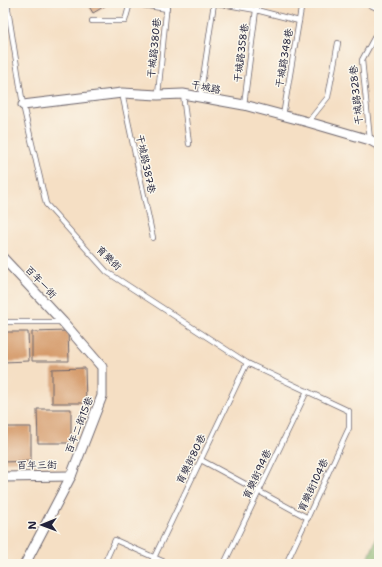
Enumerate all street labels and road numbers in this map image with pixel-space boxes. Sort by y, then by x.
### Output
street label: 干城路380巷 [144,16,164,79]
street label: 干城路358巷 [231,22,251,83]
street label: 干城路348巷 [272,26,296,89]
street label: 干城路328巷 [346,63,366,126]
street label: 干城路 [190,78,222,96]
street label: 干城路387巷 [133,133,159,196]
street label: 育樂街 [94,243,124,273]
street label: 百年一街 [23,263,59,301]
street label: 百年二街15巷 [62,394,96,455]
street label: 育樂街80巷 [173,431,209,486]
street label: 育樂街94巷 [240,446,275,501]
street label: 育樂街104巷 [295,455,331,514]
street label: 百年三街 [17,458,57,472]

